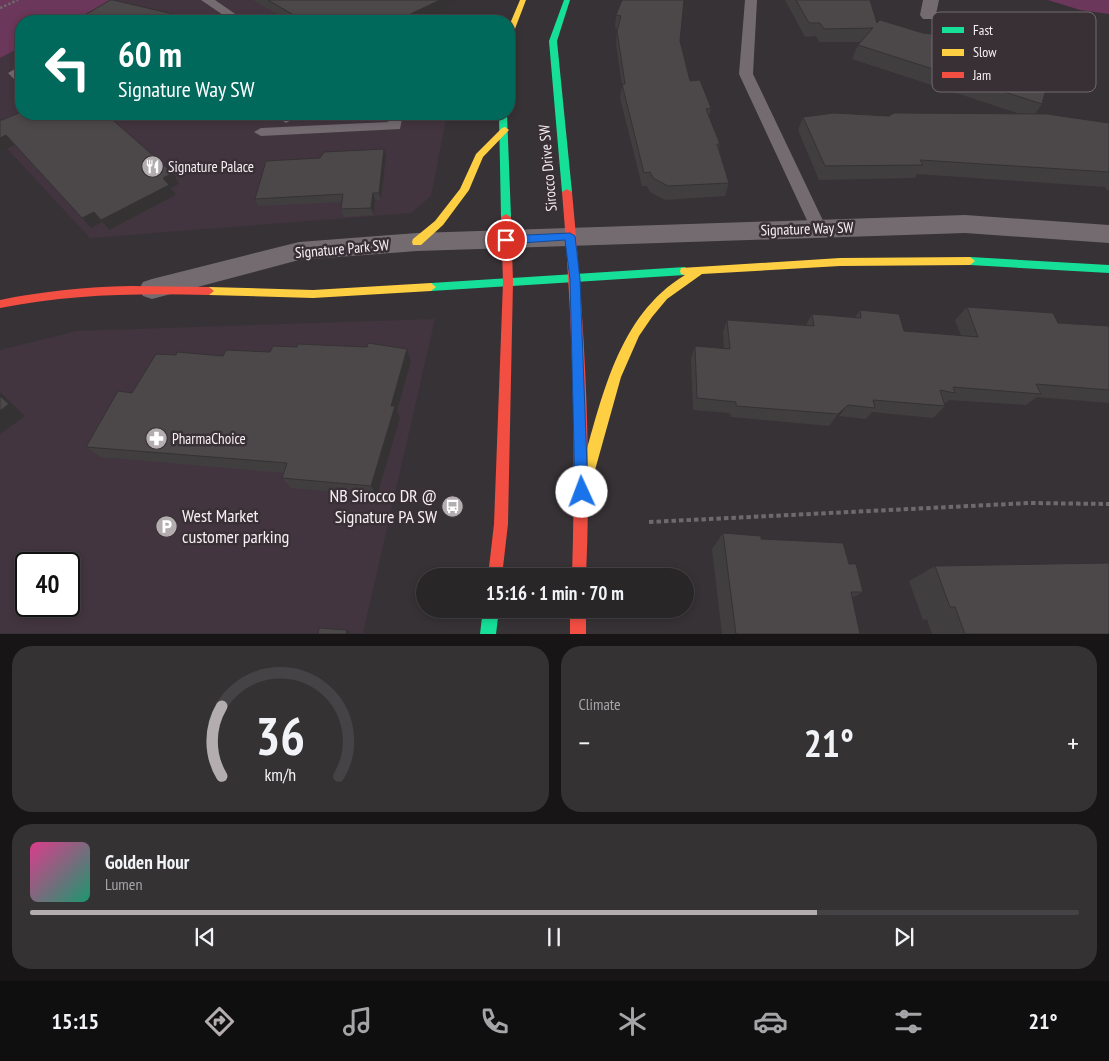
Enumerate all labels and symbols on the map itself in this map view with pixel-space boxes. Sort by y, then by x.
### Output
legend [932,12,1096,92]
text: Fast [973,21,993,39]
text: Slow [973,43,997,61]
text: Jam [972,66,991,84]
street label: Sirocco Drive SW [534,124,561,212]
restaurant icon: Signature Palace [140,155,164,179]
place label: Signature Palace [168,157,254,176]
street label: Signature Way SW [760,217,854,240]
pin [485,219,527,261]
street label: Signature Park SW [294,235,390,262]
pharmacy icon: PharmaChoice [144,427,168,451]
place label: PharmaChoice [172,429,246,448]
position arrow [555,465,607,517]
place label: NB Sirocco DR @ Signature PA SW [330,484,437,528]
bus stop icon: NB Sirocco DR @ Signature PA SW [441,494,465,518]
place label: West Market customer parking [182,504,289,548]
parking icon: West Market customer parking [154,514,178,538]
speed limit sign: 40 [15,552,80,617]

